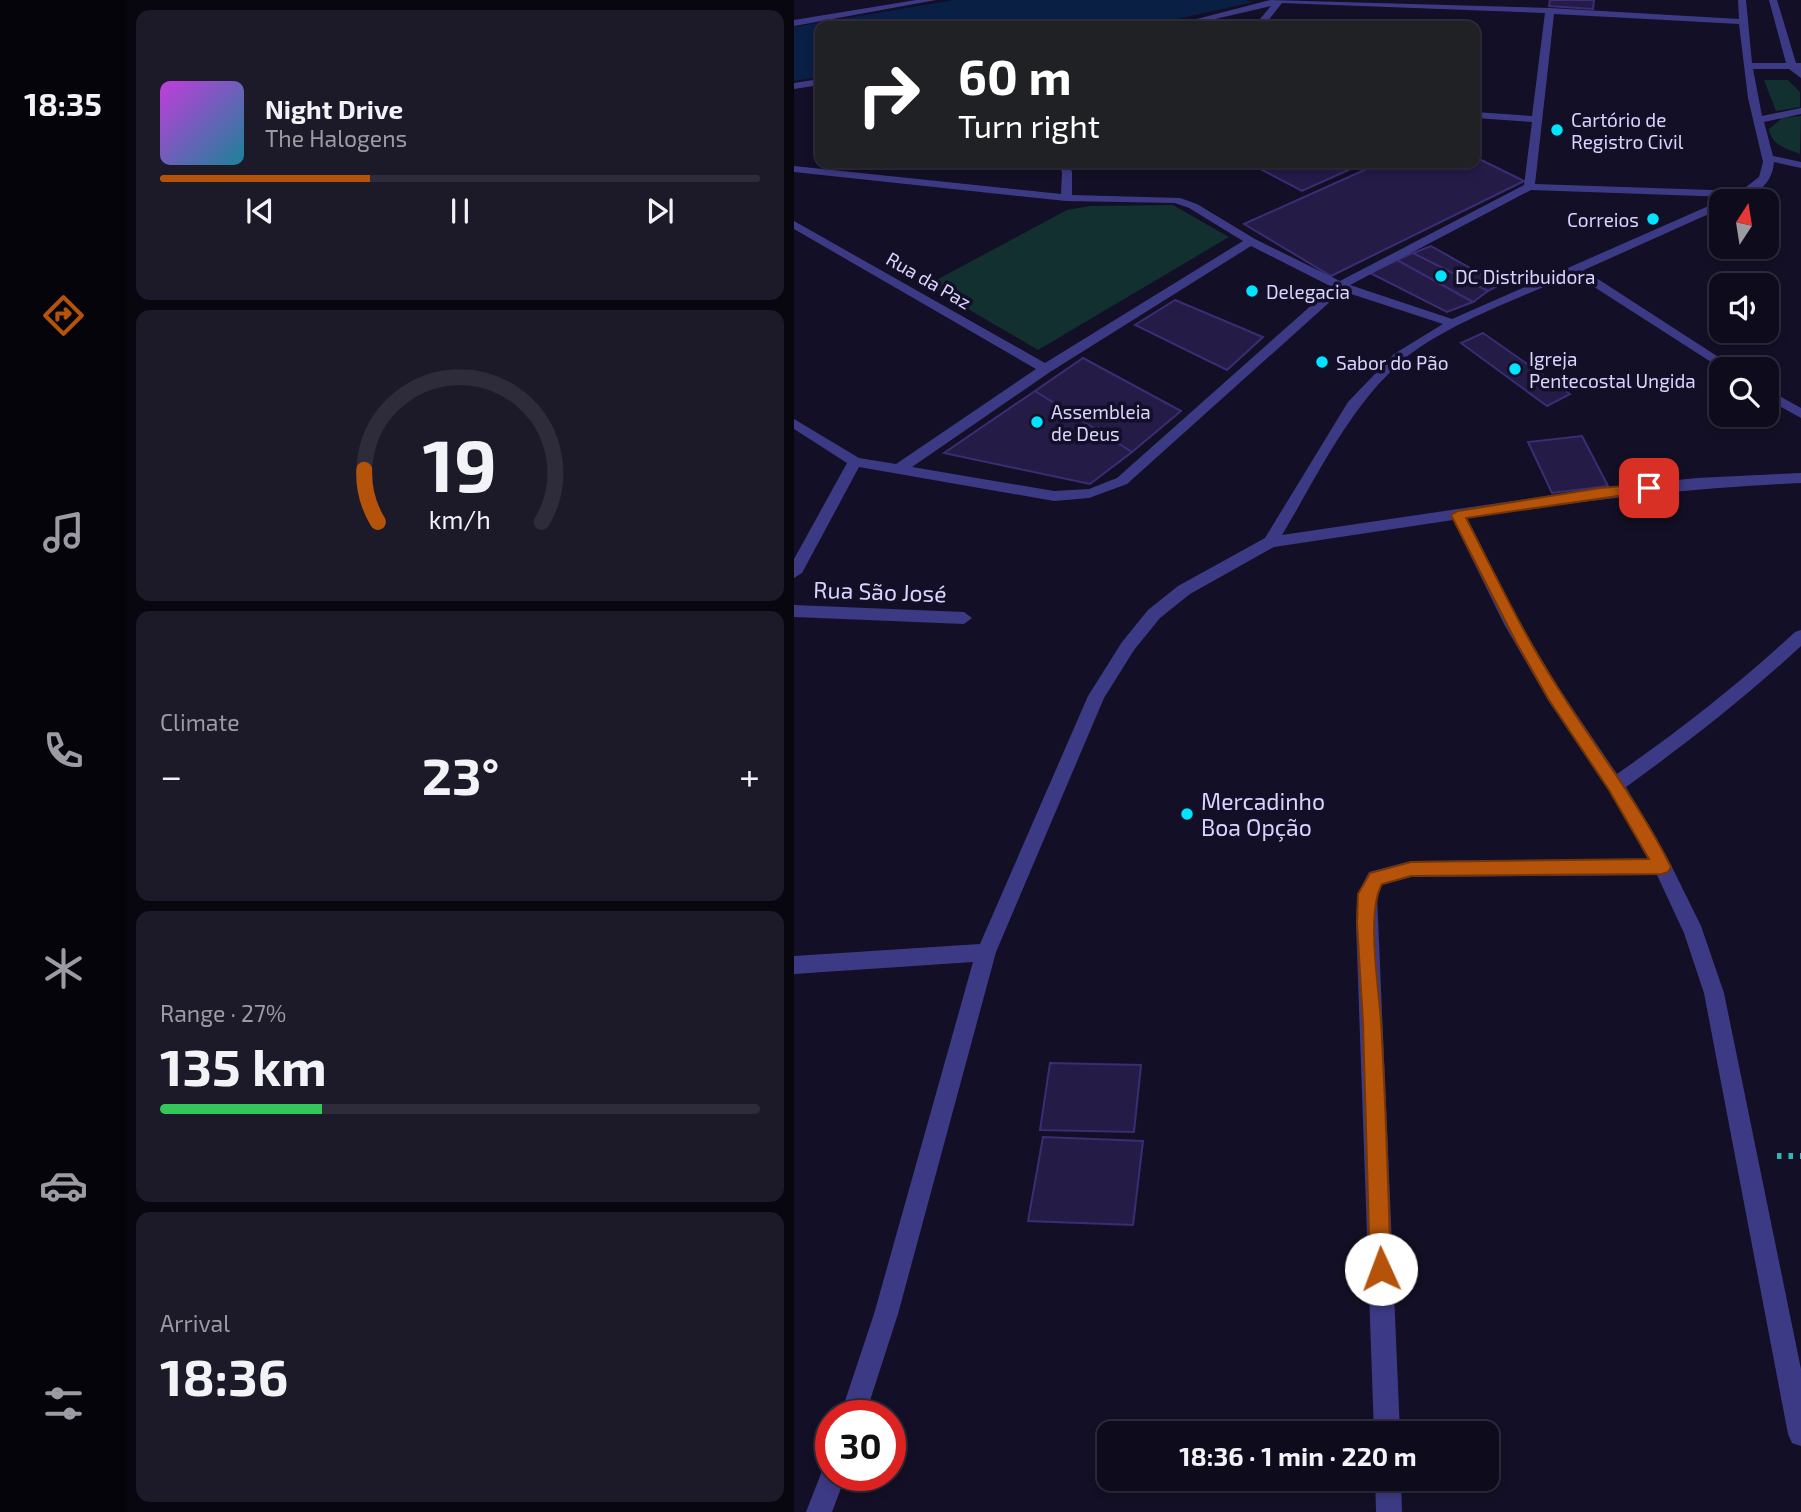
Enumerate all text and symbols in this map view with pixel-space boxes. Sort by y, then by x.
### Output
text: 60 m [958,46,1072,105]
icon: right [843,49,934,140]
text: 18:35 [24,84,102,122]
text: Night Drive [265,93,403,124]
text: Turn right [958,106,1100,144]
place label: Cartório de Registro Civil [1571,108,1684,153]
marker: Cartório de Registro Civil [1549,122,1565,138]
text: The Halogens [265,124,407,152]
north arrow [1709,189,1779,259]
map controls [1709,189,1779,427]
icon: previous [241,192,279,230]
icon: pause [441,192,479,230]
icon: next [641,192,679,230]
place label: Correios [1567,208,1639,231]
marker: Correios [1645,211,1661,227]
street label: Rua da Paz [883,247,975,313]
place label: DC Distribuidora [1455,265,1595,288]
marker: DC Distribuidora [1433,268,1449,284]
button: sound [1709,273,1779,343]
place label: Delegacia [1266,280,1350,303]
marker: Delegacia [1244,283,1260,299]
icon: directions [39,291,88,340]
place label: Igreja Pentecostal Ungida [1529,347,1696,392]
place label: Sabor do Pão [1336,351,1448,374]
marker: Sabor do Pão [1314,354,1330,370]
button: search [1709,357,1779,427]
marker: Igreja Pentecostal Ungida [1507,361,1523,377]
place label: Assembleia de Deus [1051,400,1151,445]
marker: Assembleia de Deus [1029,414,1045,430]
text: 19 [423,419,497,507]
pin [1619,458,1679,518]
icon: arrive [1630,469,1668,507]
text: km/h [429,503,491,533]
icon: music [39,508,88,557]
street label: Rua São José [813,575,947,607]
text: Climate [160,708,240,736]
icon: phone [39,726,88,775]
text: 23° [422,743,499,805]
text: − [160,752,182,798]
text: + [739,752,760,798]
place label: Mercadinho Boa Opção [1201,787,1325,842]
marker: Mercadinho Boa Opção [1179,806,1195,822]
icon: climate [39,944,88,993]
text: Range · 27% [160,999,286,1027]
text: 135 km [160,1034,327,1096]
icon: car [39,1161,88,1210]
position arrow [1344,1232,1418,1306]
text: Arrival [160,1309,230,1337]
text: 18:36 [160,1344,288,1406]
icon: filters [39,1379,88,1428]
speed limit sign: 30 [815,1400,906,1491]
text: 18:36 · 1 min · 220 m [1179,1440,1417,1471]

